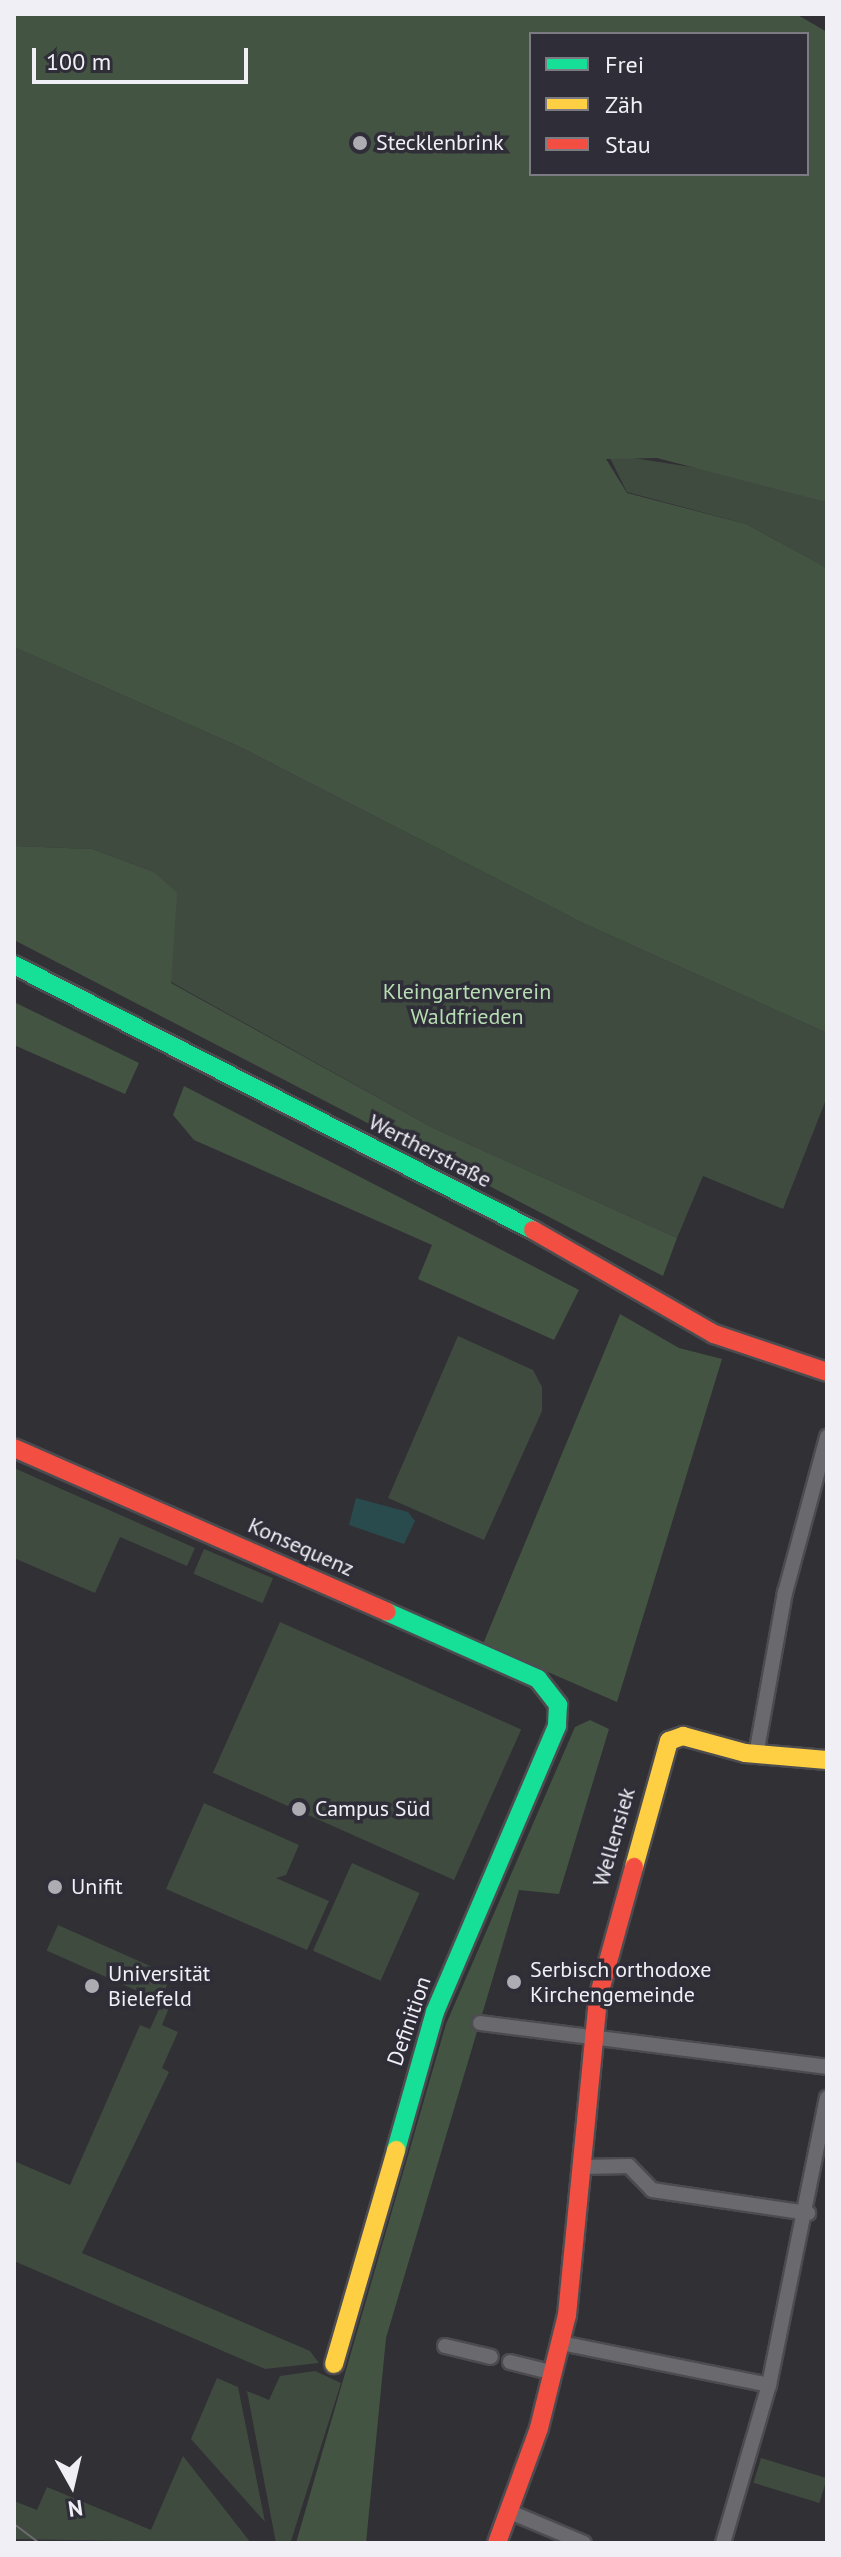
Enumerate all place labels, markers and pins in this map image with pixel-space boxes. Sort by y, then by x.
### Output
place label: Stecklenbrink [376,130,504,156]
marker: Stecklenbrink [351,134,369,152]
place label: Campus Süd [315,1796,430,1822]
marker: Campus Süd [290,1800,308,1818]
place label: Unifit [71,1874,123,1900]
marker: Unifit [46,1878,64,1896]
place label: Serbisch orthodoxe Kirchengemeinde [530,1956,711,2008]
place label: Universität Bielefeld [108,1960,210,2012]
marker: Serbisch orthodoxe Kirchengemeinde [505,1973,523,1991]
marker: Universität Bielefeld [83,1977,101,1995]

